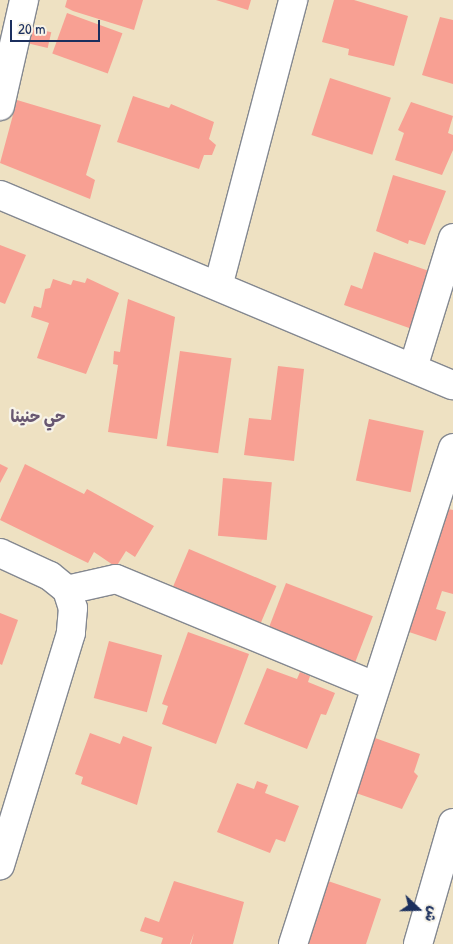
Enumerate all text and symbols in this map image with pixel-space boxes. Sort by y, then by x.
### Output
scale bar [12,10,102,42]
text: 20 m [18,18,45,39]
district label: حي حنينا [11,406,65,426]
north arrow [393,884,443,934]
text: ش [421,904,444,925]

